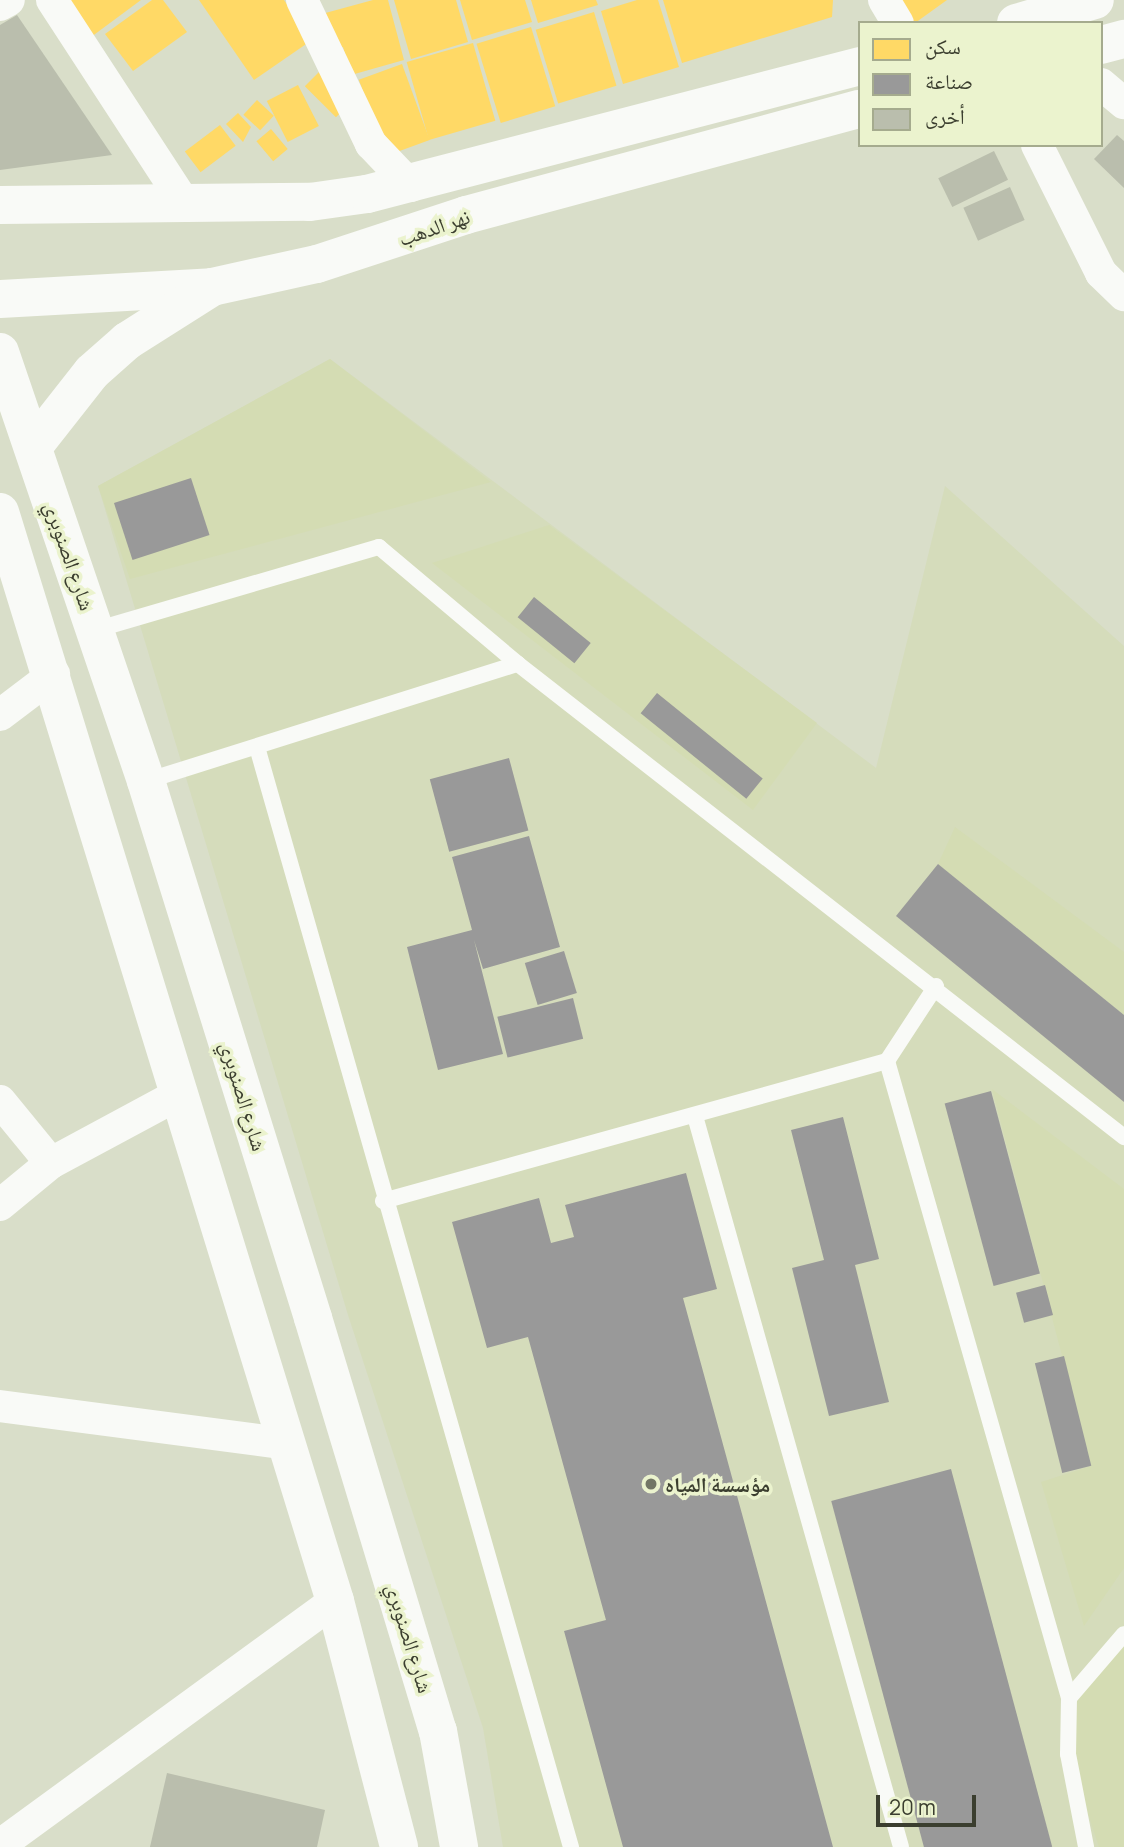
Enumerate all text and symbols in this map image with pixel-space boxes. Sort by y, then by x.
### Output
legend [858,21,1103,147]
text: سكن [925,32,961,60]
text: صناعة [925,67,973,95]
text: أخرى [925,102,965,130]
street label: نهر الدهب [395,203,473,251]
street label: شارع الصنوبري [40,498,100,614]
street label: شارع الصنوبري [215,1038,273,1154]
place label: مؤسسة المياه [665,1471,770,1497]
marker: مؤسسة المياه [643,1476,659,1492]
street label: شارع الصنوبري [381,1580,439,1696]
scale bar [879,1780,979,1824]
text: 20 m [889,1793,936,1821]

